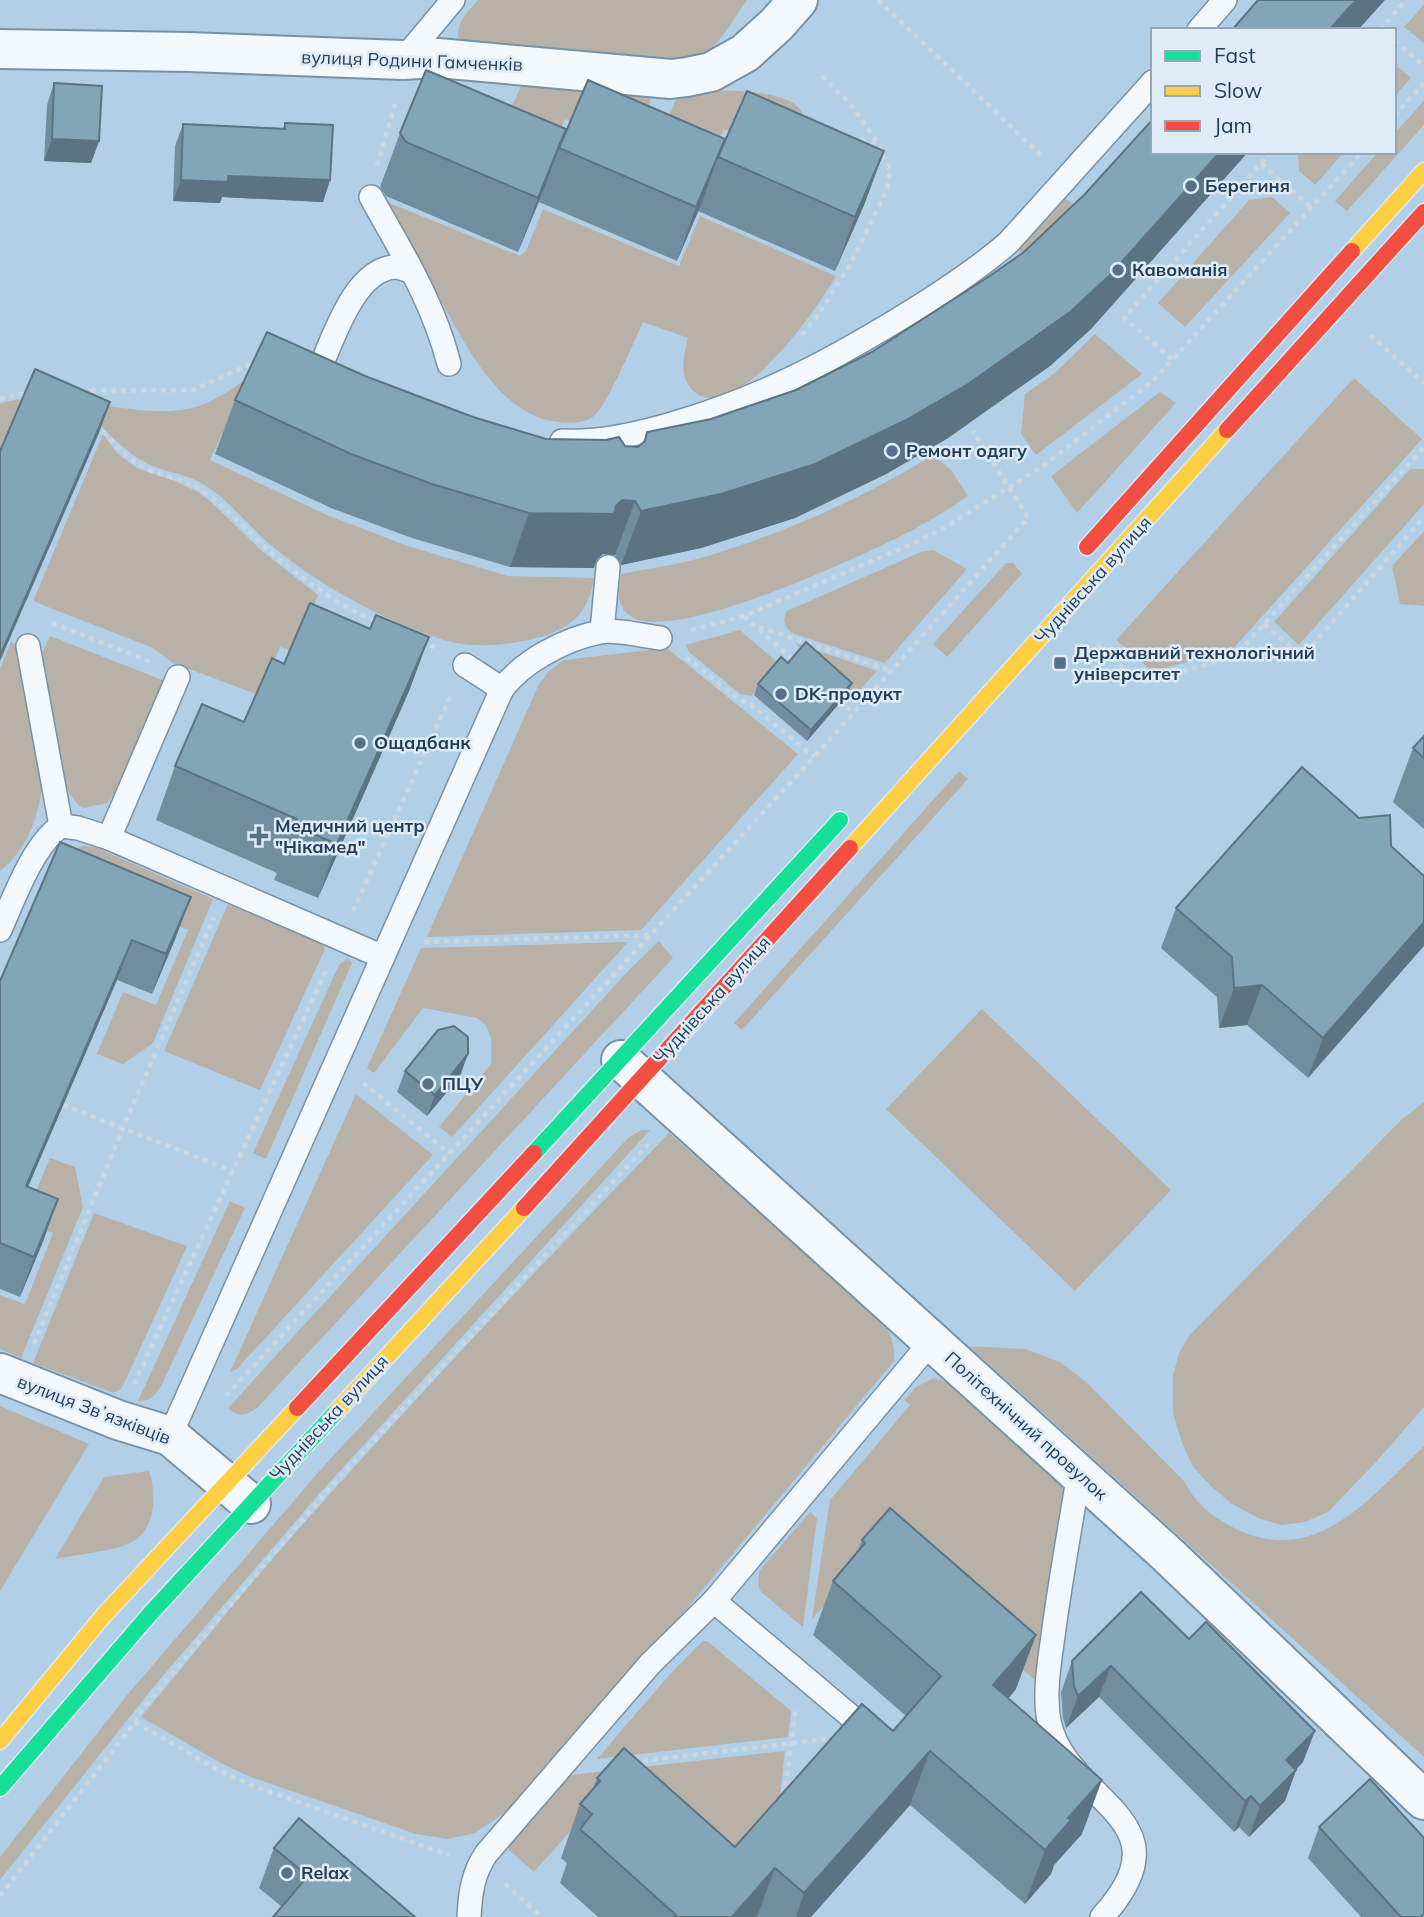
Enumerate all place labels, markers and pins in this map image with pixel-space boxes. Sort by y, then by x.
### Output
place label: Берегиня [1205,174,1290,197]
marker: Берегиня [1183,178,1199,194]
place label: Кавоманія [1132,258,1227,281]
marker: Кавоманія [1110,262,1126,278]
place label: Ремонт одягу [906,439,1027,462]
marker: Ремонт одягу [884,443,900,459]
place label: Державний технологiчний університет [1074,641,1315,685]
marker: Державний технологiчний університет [1052,655,1068,671]
place label: DK-продукт [795,682,902,705]
marker: DK-продукт [773,686,789,702]
place label: Ощадбанк [374,731,471,754]
marker: Ощадбанк [352,735,368,751]
place label: Медичний центр "Нікамед" [275,814,425,858]
marker: Медичний центр "Нікамед" [249,826,269,846]
place label: ПЦУ [442,1072,484,1095]
marker: ПЦУ [420,1076,436,1092]
place label: Relax [301,1861,350,1884]
marker: Relax [279,1865,295,1881]

